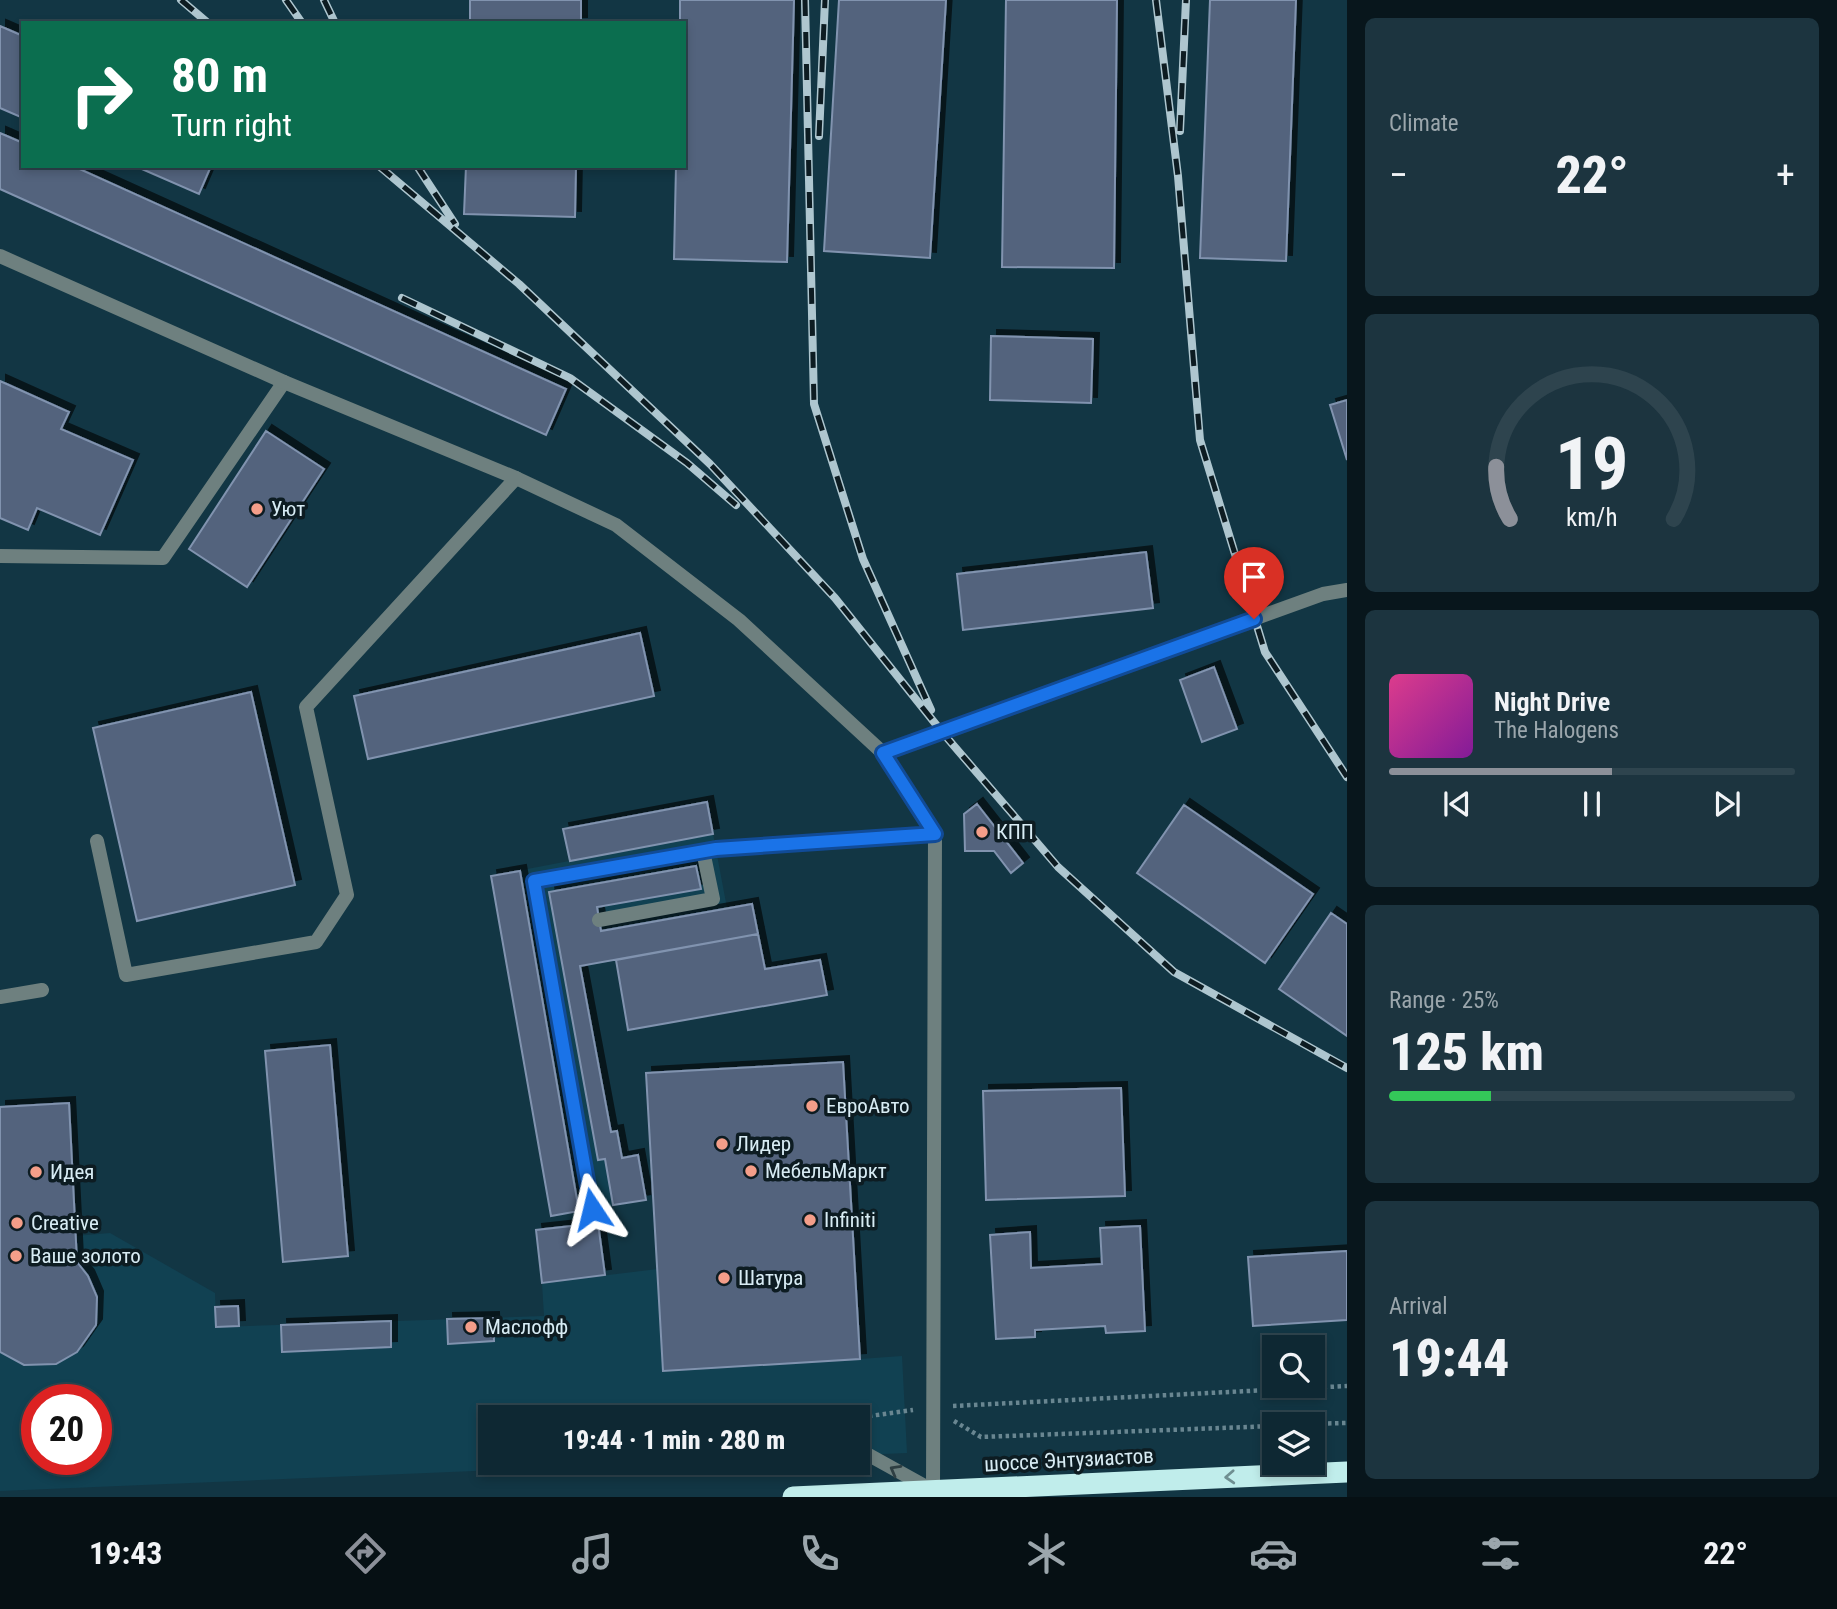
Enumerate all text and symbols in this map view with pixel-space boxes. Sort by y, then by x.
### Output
text: 80 m [171,47,268,104]
icon: right [56,49,147,140]
text: Turn right [171,106,292,144]
text: Climate [1389,110,1459,137]
text: 22° [1555,145,1629,206]
text: − [1389,153,1408,197]
text: + [1776,153,1795,197]
text: 19 [1555,421,1629,507]
place label: Уют [271,497,305,521]
marker: Уют [249,501,265,517]
text: km/h [1566,502,1618,531]
pin [1224,547,1284,619]
icon: arrive [1235,558,1273,596]
text: Night Drive [1494,687,1610,717]
text: The Halogens [1494,717,1619,744]
icon: previous [1438,785,1476,823]
icon: pause [1573,785,1611,823]
icon: next [1708,785,1746,823]
place label: КПП [996,820,1034,844]
marker: КПП [974,824,990,840]
text: Range · 25% [1389,987,1499,1014]
text: 125 km [1389,1022,1544,1083]
place label: ЕвроАвто [826,1094,910,1118]
marker: ЕвроАвто [804,1098,820,1114]
place label: Лидер [736,1132,791,1156]
marker: Лидер [714,1136,730,1152]
place label: МебельМаркт [765,1159,887,1183]
place label: Идея [50,1160,94,1184]
marker: МебельМаркт [743,1163,759,1179]
marker: Идея [28,1164,44,1180]
position arrow [555,1172,629,1246]
place label: Infiniti [824,1208,876,1232]
place label: Creative [31,1211,99,1235]
marker: Infiniti [802,1212,818,1228]
marker: Creative [9,1215,25,1231]
place label: Ваше золото [30,1244,141,1268]
marker: Ваше золото [8,1248,24,1264]
place label: Шатура [738,1266,803,1290]
marker: Шатура [716,1270,732,1286]
text: Arrival [1389,1293,1448,1320]
place label: Маслофф [485,1315,568,1339]
marker: Маслофф [463,1319,479,1335]
text: 19:44 [1389,1328,1509,1389]
map controls [1262,1335,1325,1475]
button: search [1262,1335,1325,1398]
speed limit sign: 20 [21,1384,112,1475]
button: layers [1262,1412,1325,1475]
text: 19:44 · 1 min · 280 m [563,1425,785,1455]
street label: шоссе Энтузиастов [984,1444,1154,1476]
one-way arrow [890,1465,903,1478]
one-way arrow [1224,1469,1235,1484]
icon: directions [341,1529,390,1578]
icon: music [568,1529,617,1578]
icon: phone [795,1529,844,1578]
icon: climate [1022,1529,1071,1578]
icon: car [1249,1529,1298,1578]
icon: filters [1476,1529,1525,1578]
text: 19:43 [89,1534,162,1572]
text: 22° [1703,1534,1748,1572]

